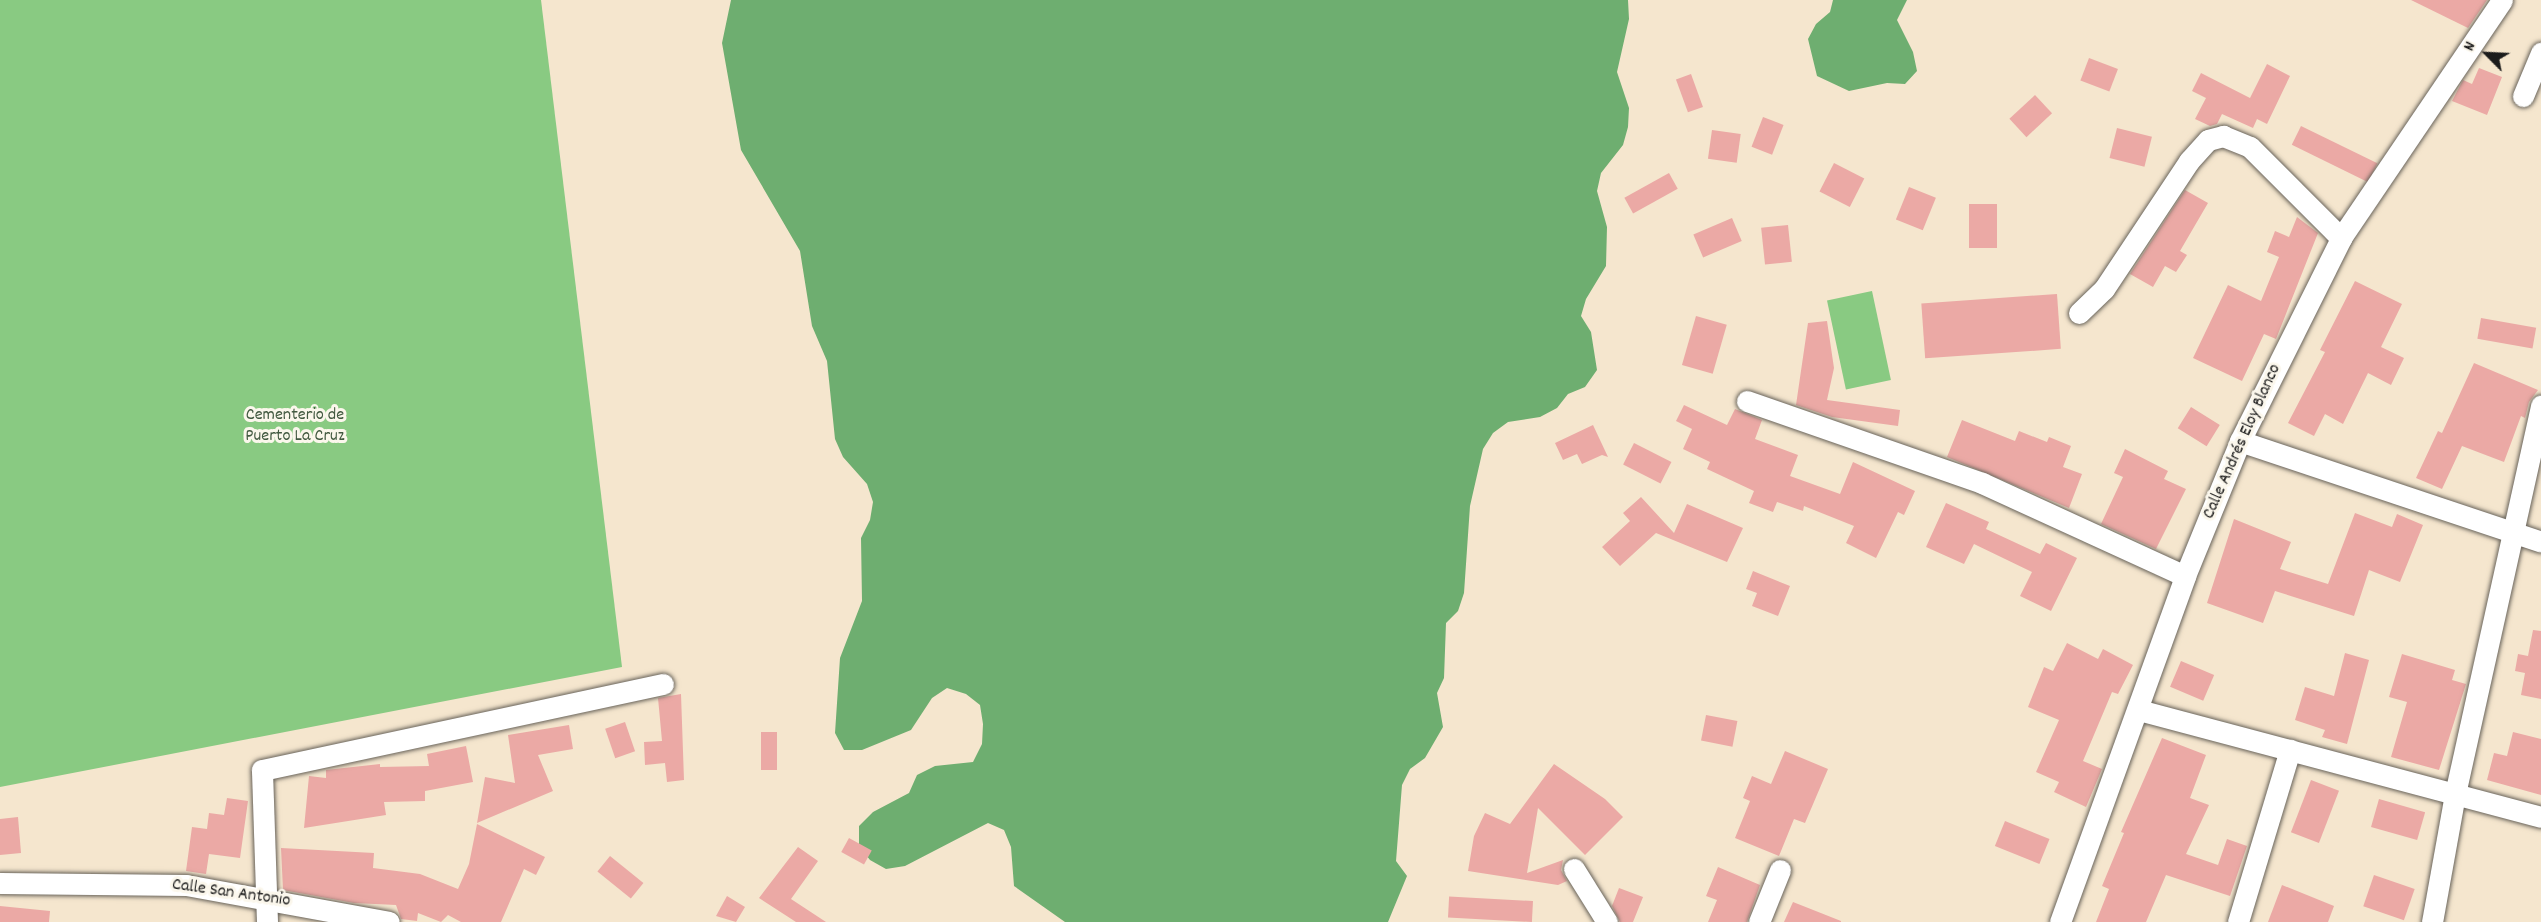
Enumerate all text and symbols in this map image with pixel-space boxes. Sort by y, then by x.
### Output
north arrow [2457,24,2517,84]
text: N [2458,38,2482,55]
street label: Calle Andrés Eloy Blanco [2199,361,2287,523]
park label: Cementerio de Puerto La Cruz [245,406,345,448]
street label: Calle San Antonio [170,875,292,913]

